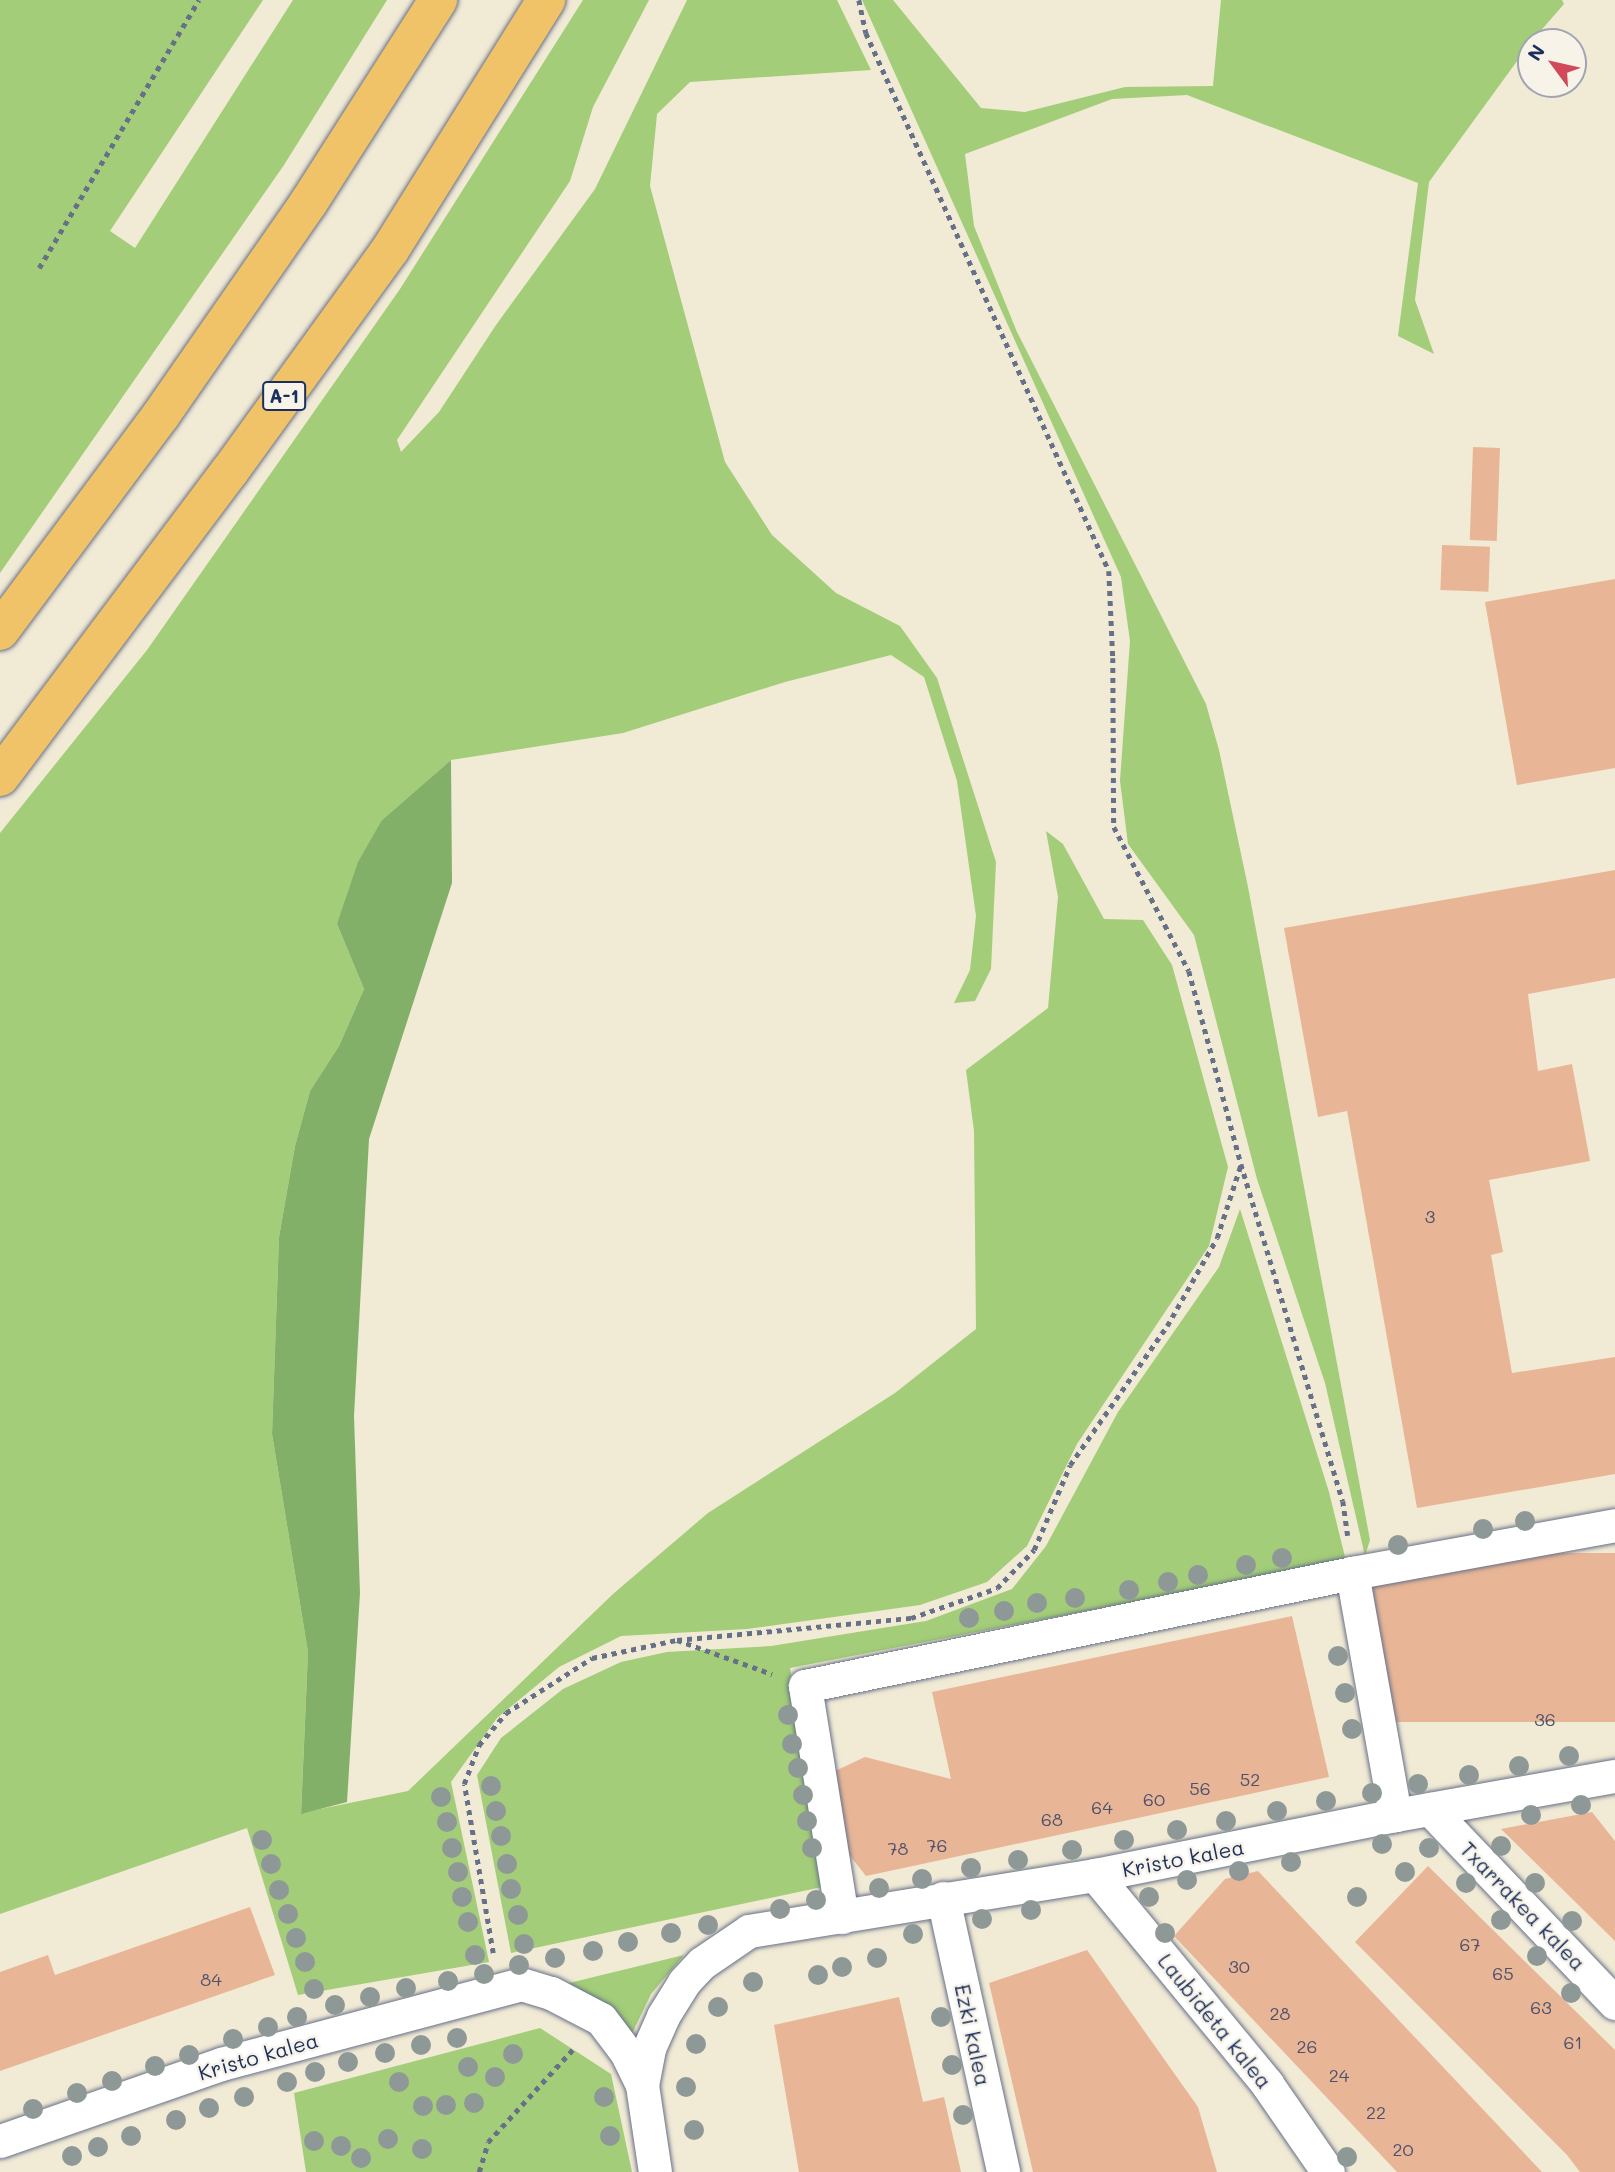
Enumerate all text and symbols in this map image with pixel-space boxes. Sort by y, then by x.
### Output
north arrow [1517,28,1587,98]
text: N [1521,40,1550,65]
road number: A-1 [261,380,307,412]
house number: 3 [1425,1205,1435,1227]
house number: 36 [1534,1708,1556,1730]
house number: 52 [1240,1768,1260,1790]
house number: 56 [1189,1777,1211,1799]
house number: 60 [1143,1788,1165,1810]
house number: 64 [1091,1796,1113,1818]
house number: 68 [1041,1808,1063,1830]
house number: 76 [927,1834,947,1856]
street label: Kristo kalea [1120,1834,1246,1882]
street label: Txarrakea kalea [1455,1836,1591,1976]
house number: 78 [888,1837,908,1859]
house number: 67 [1460,1933,1480,1955]
street label: Laubideta kalea [1153,1948,1277,2094]
house number: 30 [1228,1955,1250,1977]
house number: 65 [1492,1962,1514,1984]
house number: 84 [200,1968,222,1990]
street label: Ezki kalea [950,1982,996,2088]
house number: 63 [1530,1996,1552,2018]
house number: 28 [1270,2002,1290,2024]
street label: Kristo kalea [195,2027,321,2085]
house number: 61 [1564,2031,1582,2053]
house number: 26 [1297,2035,1317,2057]
house number: 24 [1329,2064,1349,2086]
house number: 22 [1366,2101,1386,2123]
house number: 20 [1392,2138,1414,2160]

